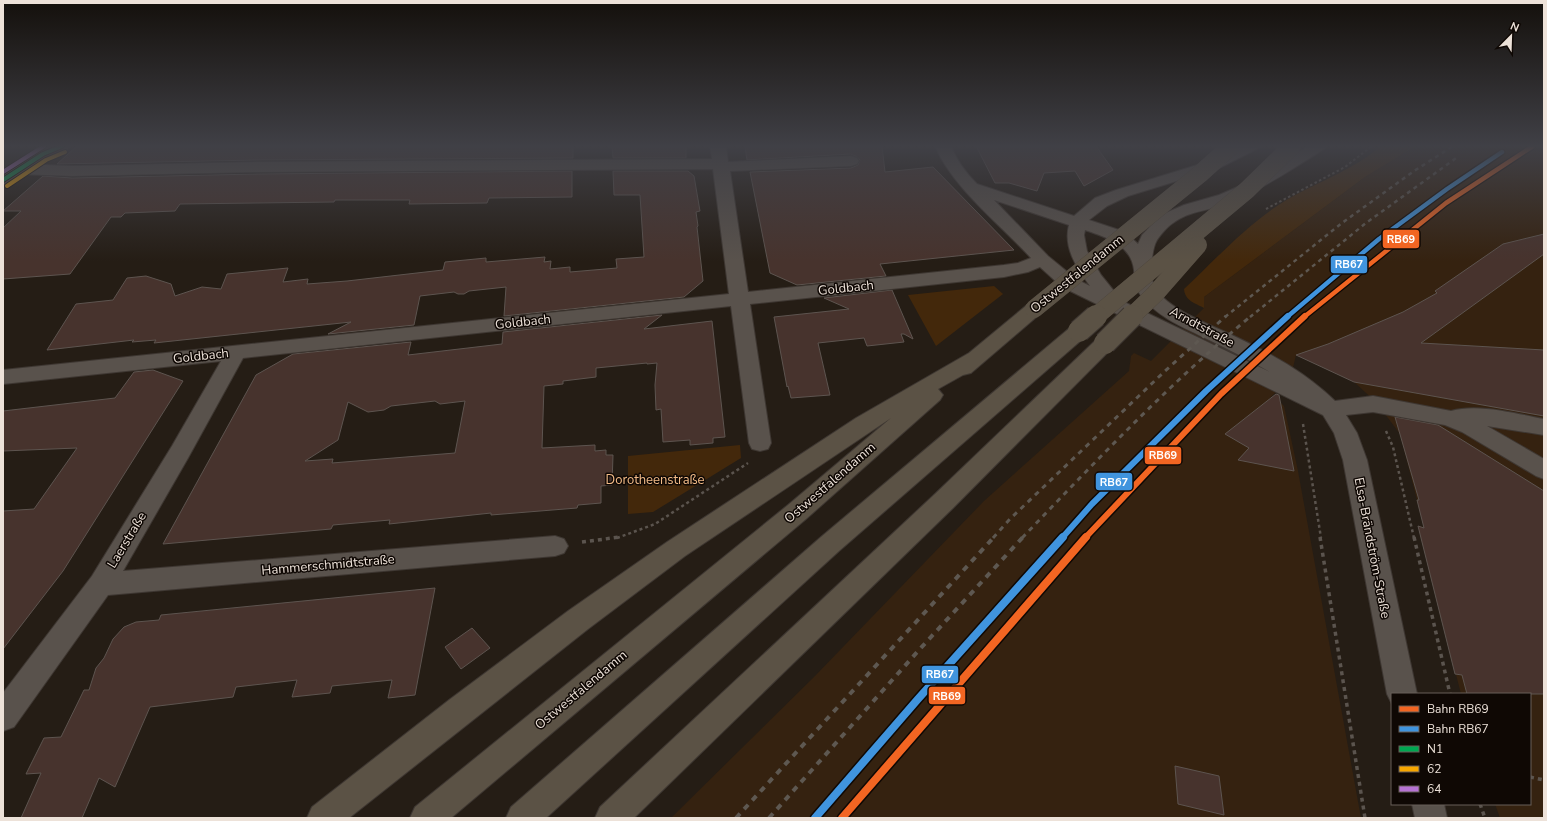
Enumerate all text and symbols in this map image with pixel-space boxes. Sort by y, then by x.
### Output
north arrow [1491,16,1531,56]
text: N [1508,19,1521,36]
line badge: RB69 [1382,229,1420,249]
street label: Ostwestfalendamm [1027,231,1127,317]
text: RB69 [1387,232,1416,247]
line badge: RB67 [1330,255,1368,274]
text: RB67 [1335,257,1363,272]
street label: Goldbach [817,276,875,300]
street label: Arndtstraße [1167,302,1238,352]
street label: Goldbach [494,310,552,334]
street label: Goldbach [172,344,230,368]
street label: Ostwestfalendamm [781,438,879,528]
line badge: RB69 [1144,446,1182,465]
text: RB69 [1149,448,1178,463]
park label: Dorotheenstraße [606,471,705,489]
line badge: RB67 [1095,472,1133,491]
text: RB67 [1100,475,1128,490]
street label: Elsa-Brändström-Straße [1350,476,1395,620]
street label: Laerstraße [103,508,151,571]
street label: Hammerschmidtstraße [261,550,395,580]
street label: Ostwestfalendamm [531,646,631,734]
line badge: RB67 [921,665,959,684]
text: RB67 [926,667,954,682]
line badge: RB69 [928,686,966,705]
text: RB69 [933,689,962,704]
legend [1391,693,1531,805]
text: Bahn RB69 [1427,701,1489,717]
text: Bahn RB67 [1427,721,1489,737]
text: N1 [1427,741,1443,757]
text: 62 [1427,761,1441,777]
text: 64 [1427,781,1441,797]

